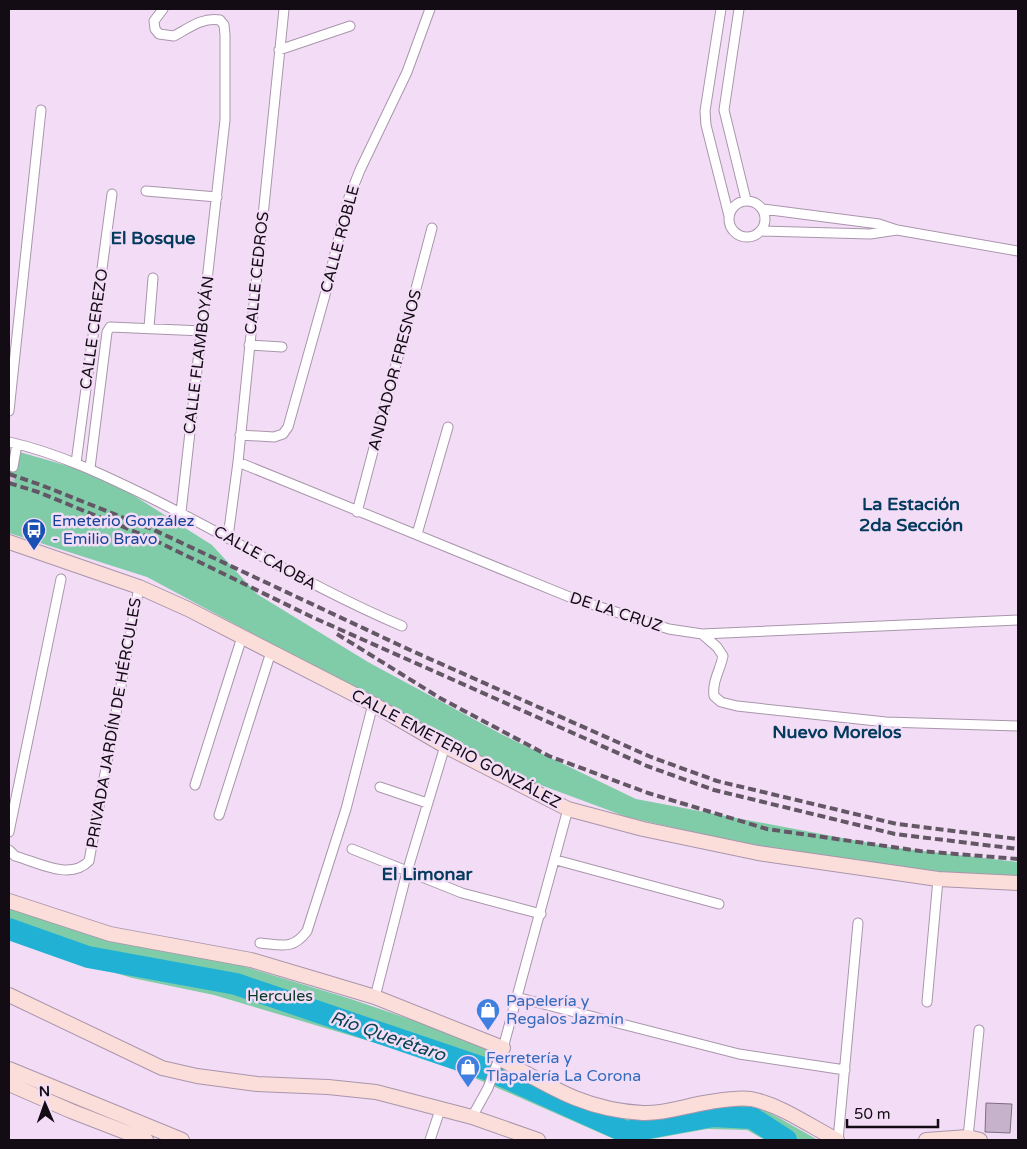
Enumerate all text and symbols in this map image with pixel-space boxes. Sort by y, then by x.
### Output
street label: CALLE ROBLE [316,183,364,295]
street label: CALLE CEDROS [241,210,273,335]
district label: El Bosque [110,227,196,249]
street label: CALLE CEREZO [76,267,112,391]
street label: CALLE FLAMBOYÁN [179,275,219,435]
street label: ANDADOR FRESNOS [364,287,426,453]
district label: La Estación 2da Sección [859,493,963,536]
place label: Emeterio González - Emilio Bravo [52,511,194,549]
bus stop icon: Emeterio González - Emilio Bravo [21,517,47,551]
street label: CALLE CAOBA [210,521,320,595]
street label: DE LA CRUZ [567,588,665,636]
street label: PRIVADA JARDÍN DE HÉRCULES [82,596,146,850]
street label: CALLE EMETERIO GONZÁLEZ [348,685,564,813]
district label: Nuevo Morelos [772,721,902,743]
district label: El Limonar [382,863,474,885]
park label: Hercules [247,986,313,1006]
place label: Papelería y Regalos Jazmín [506,991,624,1029]
shop icon: Papelería y Regalos Jazmín [475,997,501,1031]
water label: Río Querétaro [328,1006,449,1066]
place label: Ferretería y Tlapalería La Corona [486,1048,641,1086]
shop icon: Ferretería y Tlapalería La Corona [455,1054,481,1088]
north arrow [20,1079,70,1129]
text: N [39,1083,50,1100]
scale bar [847,1096,938,1128]
text: 50 m [854,1105,891,1123]

